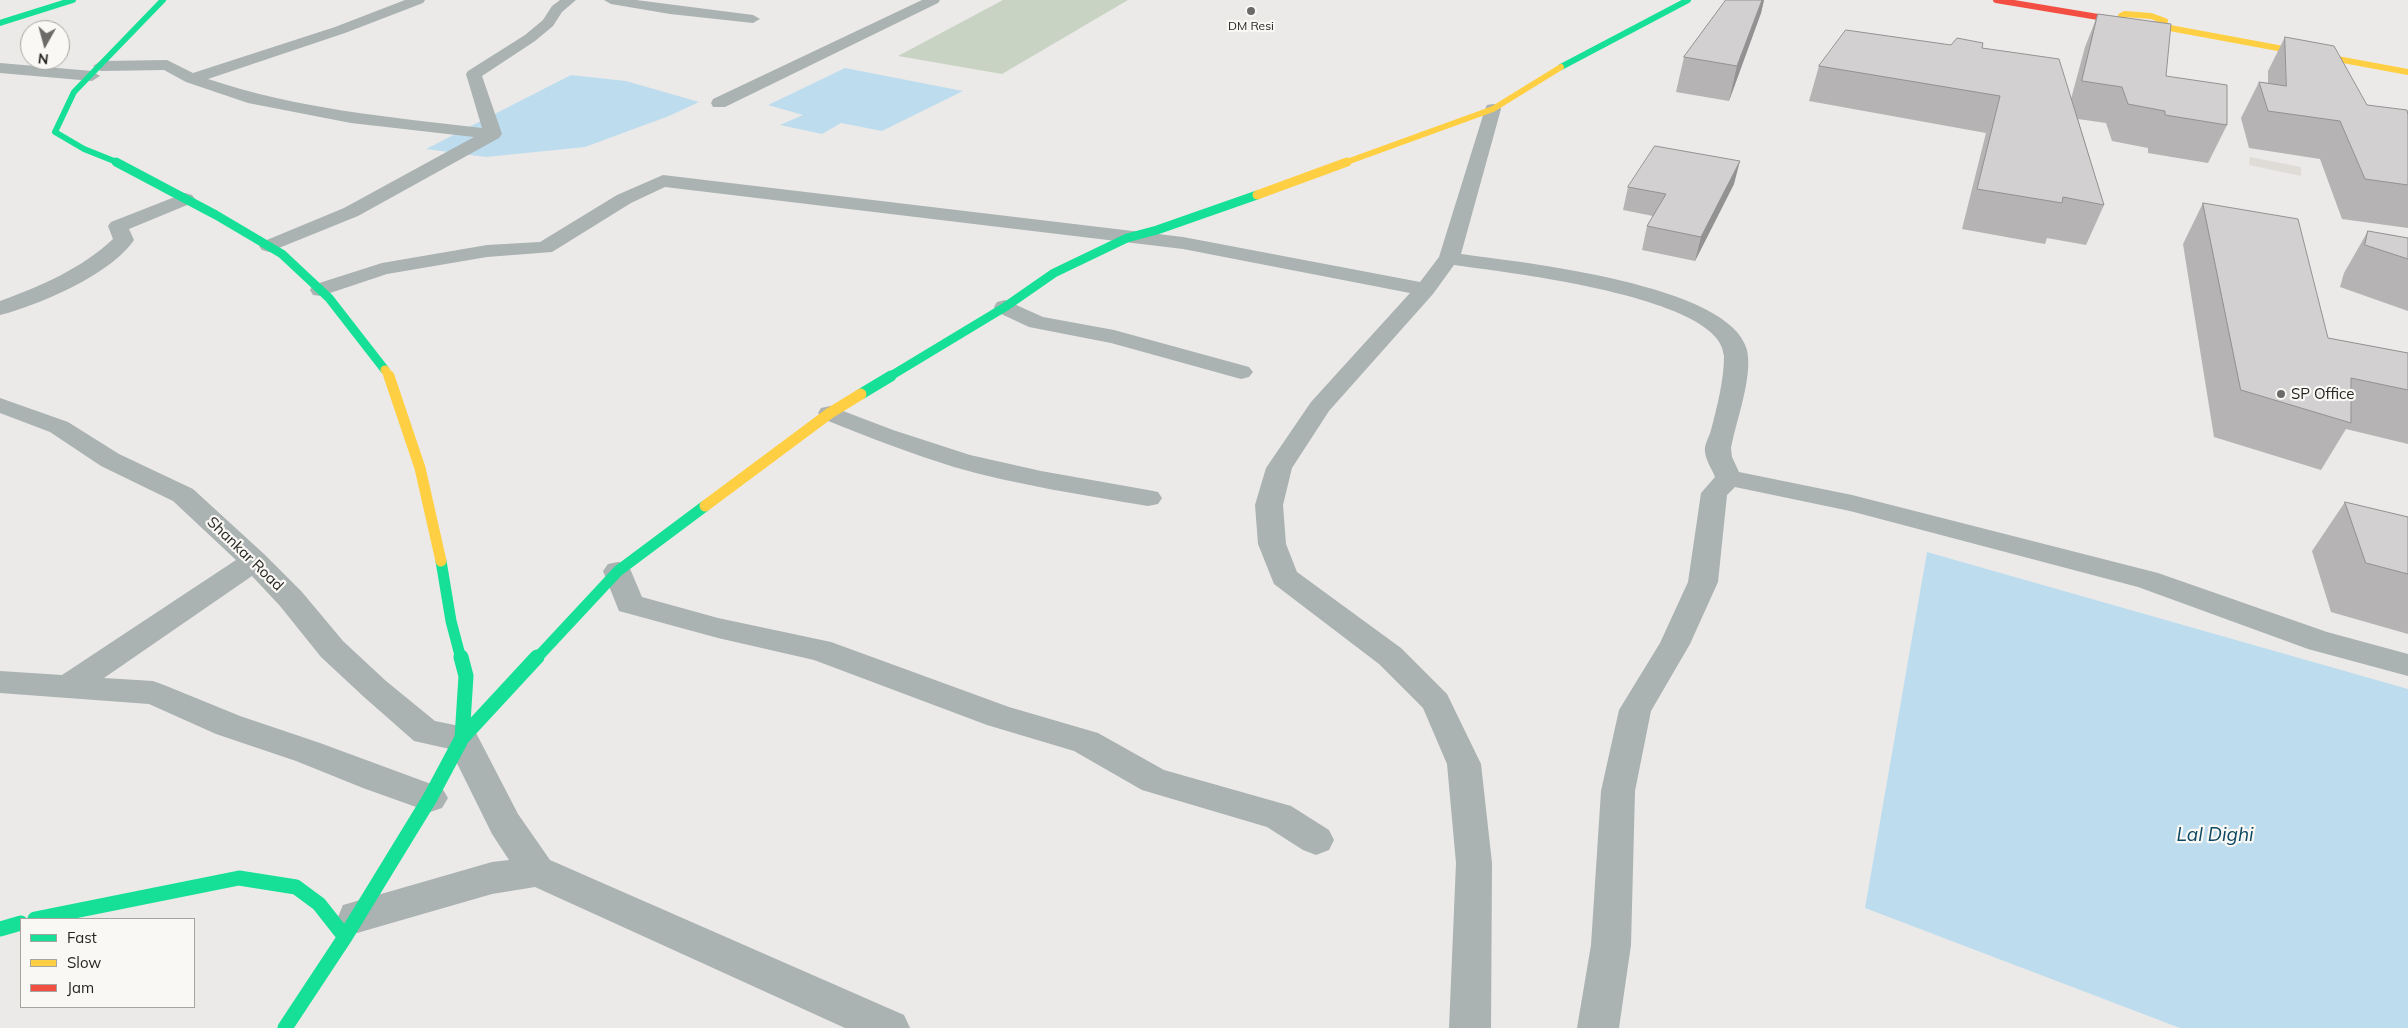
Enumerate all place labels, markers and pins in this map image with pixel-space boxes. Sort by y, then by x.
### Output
marker: DM Resi [1245,5,1257,17]
place label: DM Resi [1228,19,1274,33]
place label: SP Office [2291,385,2354,403]
marker: SP Office [2275,388,2287,400]

